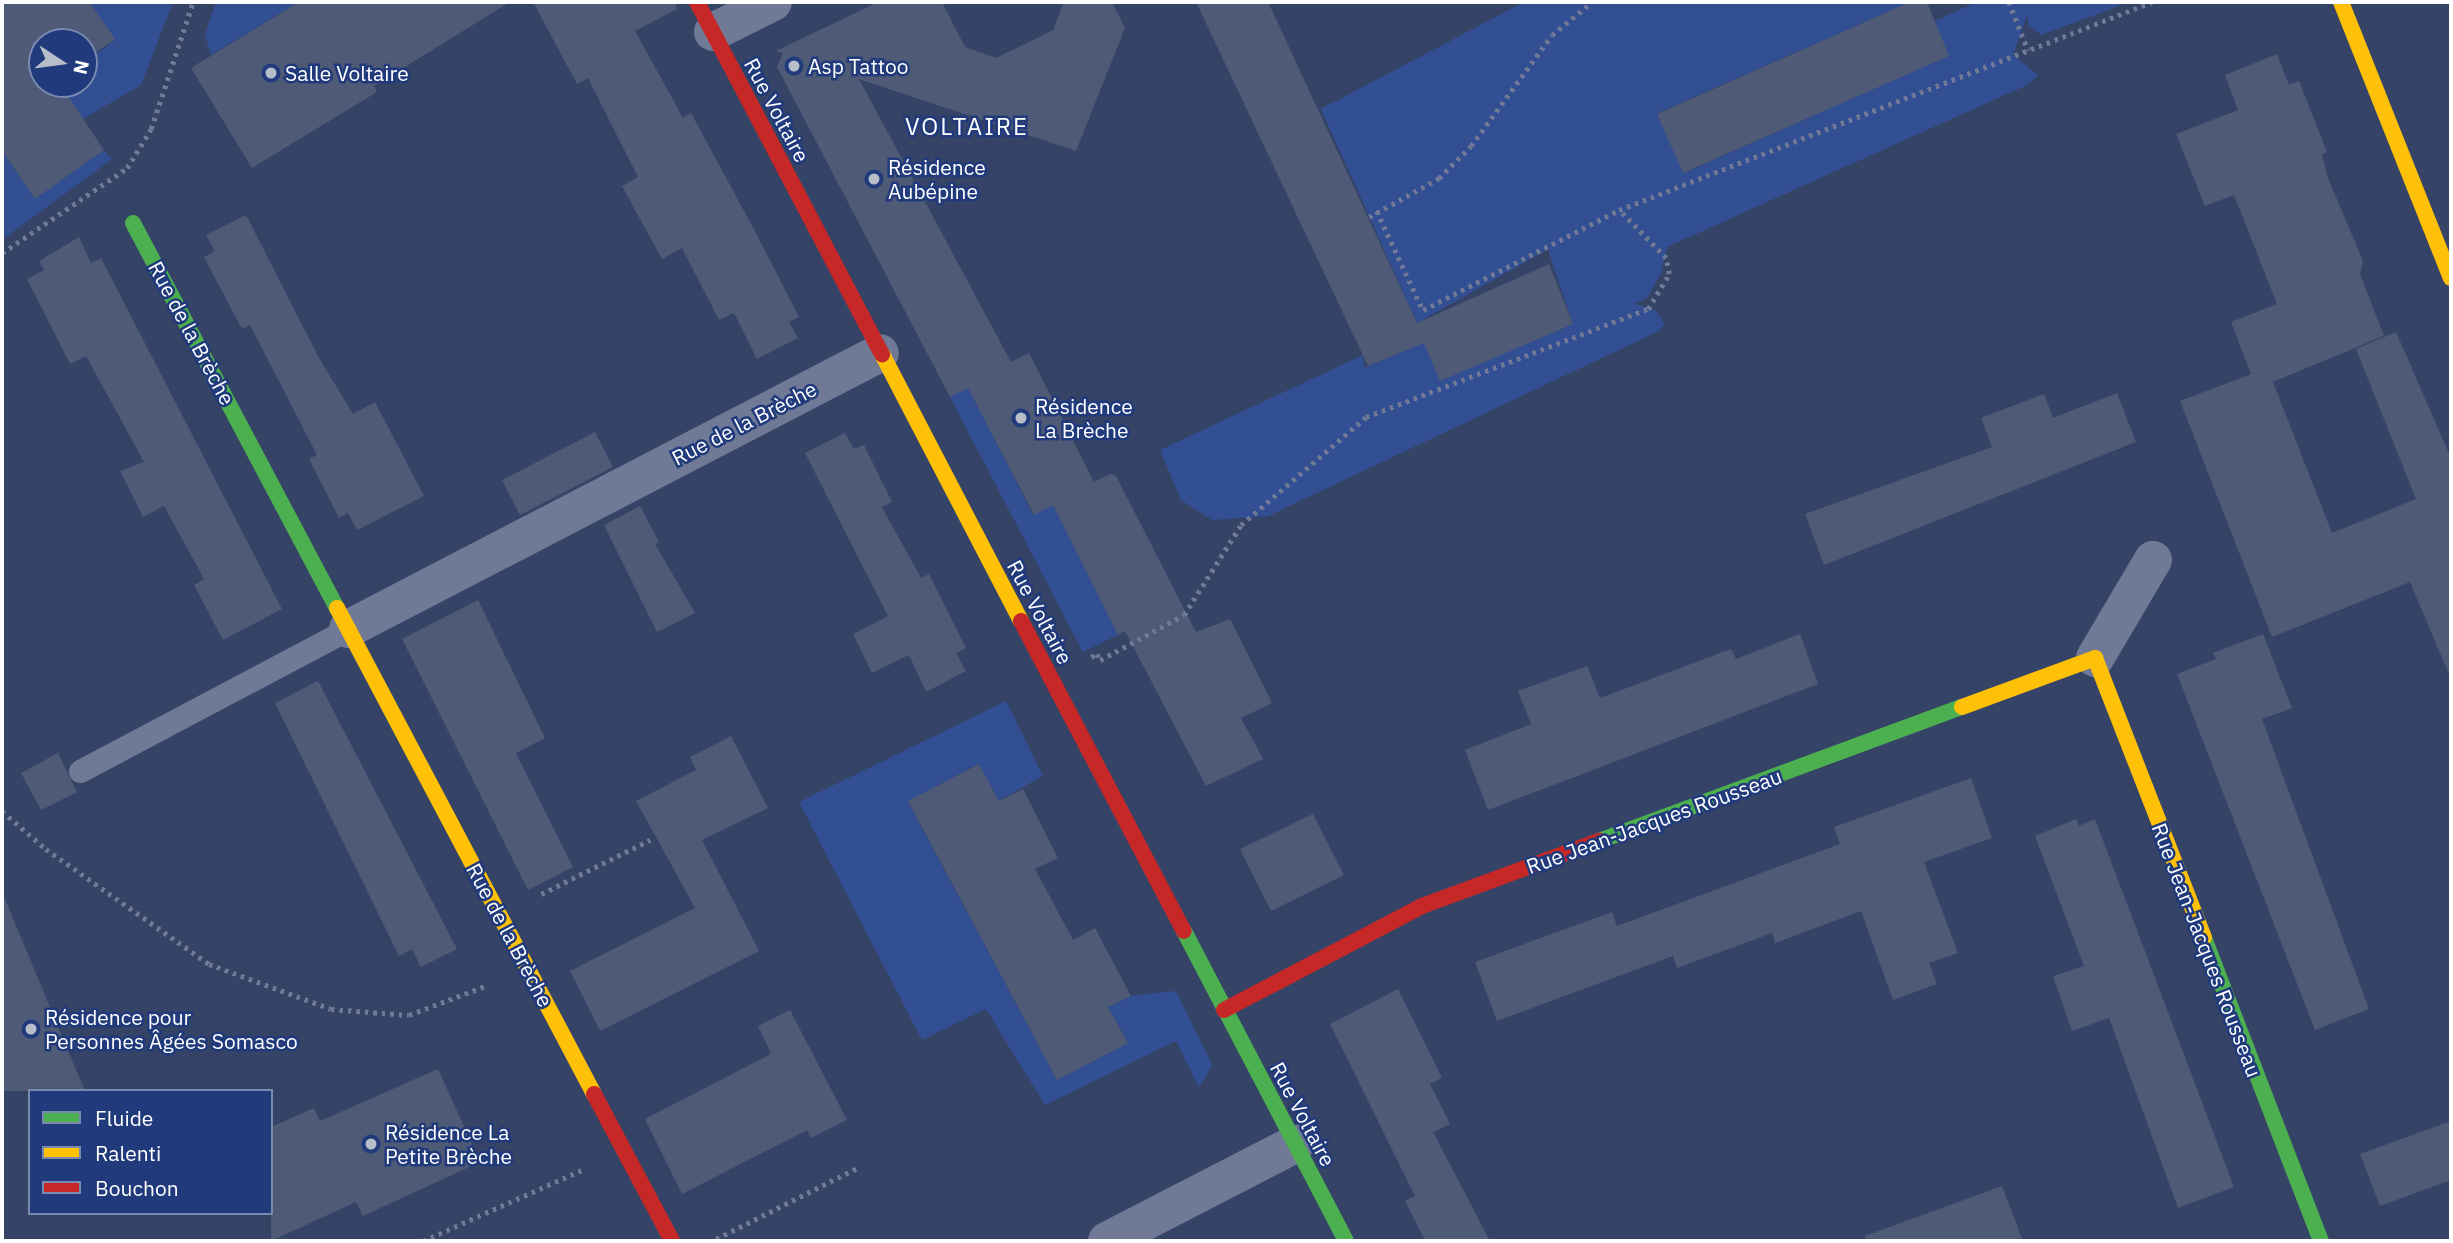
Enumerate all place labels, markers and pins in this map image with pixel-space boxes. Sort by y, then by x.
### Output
place label: Asp Tattoo [808,53,909,79]
marker: Asp Tattoo [786,58,802,74]
place label: Salle Voltaire [285,60,409,86]
marker: Salle Voltaire [263,65,279,81]
place label: Résidence Aubépine [888,154,986,204]
marker: Résidence Aubépine [866,171,882,187]
place label: Résidence La Brèche [1035,393,1133,443]
marker: Résidence La Brèche [1013,410,1029,426]
place label: Résidence pour Personnes Âgées Somasco [45,1004,298,1054]
marker: Résidence pour Personnes Âgées Somasco [23,1021,39,1037]
place label: Résidence La Petite Brèche [385,1119,512,1169]
marker: Résidence La Petite Brèche [363,1136,379,1152]

